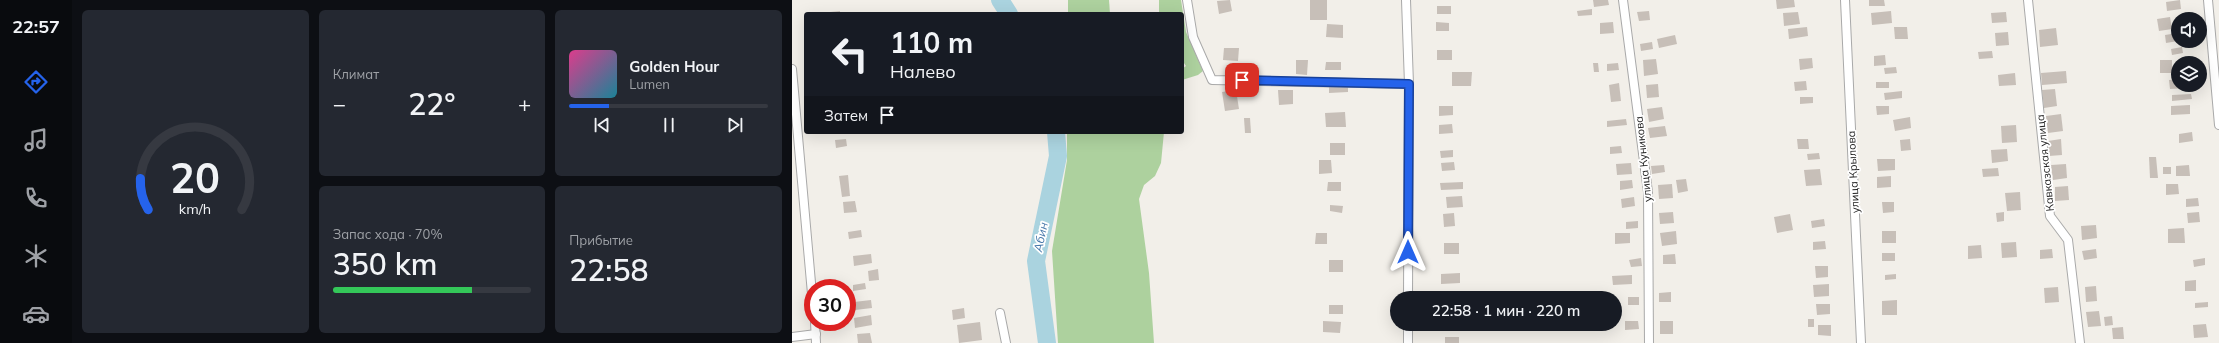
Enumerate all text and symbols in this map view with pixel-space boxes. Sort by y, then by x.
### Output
map controls [2171,12,2207,92]
button: sound [2171,12,2207,48]
text: 22:57 [12,15,60,38]
text: 110 m [890,25,973,60]
icon: left [824,28,876,80]
button: layers [2171,56,2207,92]
text: Golden Hour [629,57,719,76]
text: Налево [890,60,956,83]
pin [1225,63,1259,97]
text: Климат [333,66,379,82]
icon: directions [22,68,50,96]
icon: arrive [1231,69,1253,91]
text: Lumen [629,76,670,92]
text: 22° [408,85,456,123]
text: − [333,90,346,118]
text: + [518,90,531,118]
icon: arrive [876,104,898,126]
text: Затем [824,106,868,125]
icon: previous [591,114,613,136]
icon: pause [658,114,680,136]
icon: next [724,114,746,136]
street label: Кавказская улица [2033,114,2057,212]
street label: улица Куникова [1632,115,1654,203]
icon: music [22,126,50,154]
street label: улица Крылова [1844,130,1862,214]
text: 20 [170,150,220,202]
icon: phone [22,184,50,212]
text: km/h [179,199,211,217]
water label: Абин [1030,221,1051,254]
text: Запас хода · 70% [333,226,443,242]
position arrow [1387,231,1429,273]
text: Прибытие [569,232,633,248]
icon: climate [22,242,50,270]
text: 350 km [333,245,437,283]
text: 22:58 [569,251,648,289]
speed limit sign: 30 [804,279,856,331]
icon: car [22,300,50,328]
text: 22:58 · 1 мин · 220 m [1432,301,1580,320]

